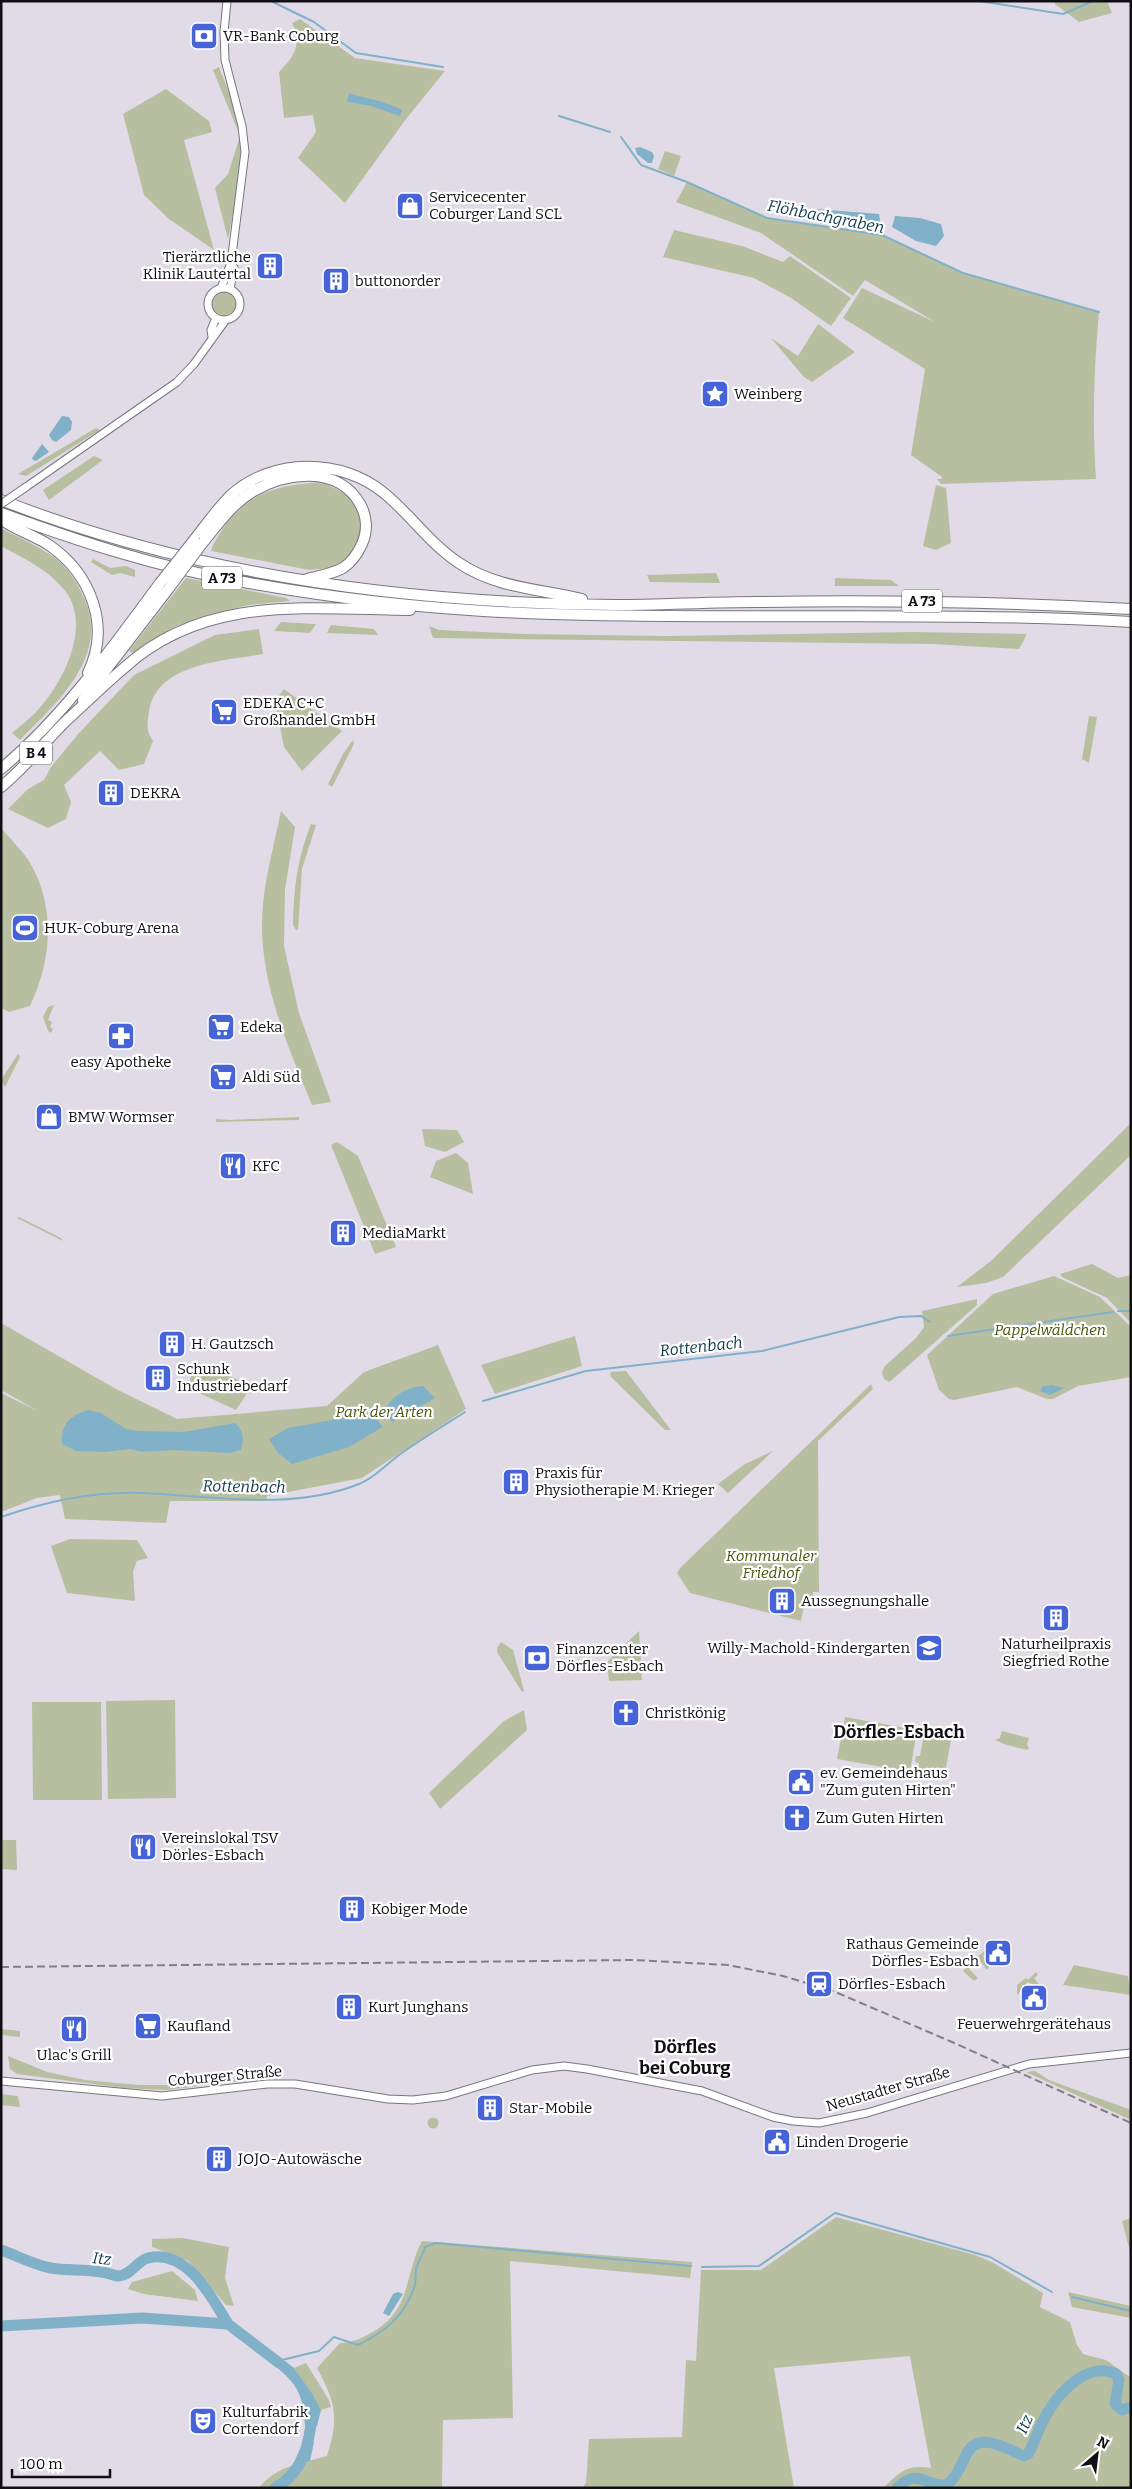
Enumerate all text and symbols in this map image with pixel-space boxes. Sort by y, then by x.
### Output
bank icon: VR-Bank Coburg [189,21,219,51]
place label: VR-Bank Coburg [223,27,339,45]
place label: Servicecenter Coburger Land SCL [429,188,562,223]
shop icon: Servicecenter Coburger Land SCL [395,191,425,221]
water label: Flöhbachgraben [766,196,886,237]
place label: Tierärztliche Klinik Lautertal [143,248,251,283]
building icon: Tierärztliche Klinik Lautertal [255,251,285,281]
building icon: buttonorder [321,266,351,296]
place label: buttonorder [355,272,441,290]
place icon: Weinberg [700,379,730,409]
place label: Weinberg [734,385,802,403]
road number: A 73 [202,566,242,590]
road number: A 73 [902,590,942,612]
place label: EDEKA C+C Großhandel GmbH [243,694,376,729]
supermarket icon: EDEKA C+C Großhandel GmbH [209,697,239,727]
road number: B 4 [20,741,52,764]
building icon: DEKRA [96,778,126,808]
place label: DEKRA [130,784,181,802]
sports icon: HUK-Coburg Arena [10,913,40,943]
place label: HUK-Coburg Arena [44,919,179,937]
supermarket icon: Edeka [206,1012,236,1042]
place label: Edeka [240,1018,282,1036]
pharmacy icon: easy Apotheke [106,1021,136,1051]
place label: easy Apotheke [70,1053,172,1071]
supermarket icon: Aldi Süd [208,1062,238,1092]
place label: Aldi Süd [242,1068,300,1086]
shop icon: BMW Wormser [34,1102,64,1132]
place label: BMW Wormser [68,1108,175,1126]
restaurant icon: KFC [218,1151,248,1181]
place label: KFC [252,1157,280,1175]
building icon: MediaMarkt [328,1218,358,1248]
place label: MediaMarkt [362,1224,447,1242]
park label: Pappelwäldchen [994,1321,1106,1339]
building icon: H. Gautzsch [157,1329,187,1359]
water label: Rottenbach [659,1333,743,1360]
place label: H. Gautzsch [191,1335,275,1353]
place label: Schunk Industriebedarf [177,1360,289,1395]
building icon: Schunk Industriebedarf [143,1363,173,1393]
park label: Park der Arten [335,1403,433,1421]
place label: Praxis für Physiotherapie M. Krieger [535,1464,715,1499]
building icon: Praxis für Physiotherapie M. Krieger [501,1467,531,1497]
water label: Rottenbach [202,1476,286,1497]
park label: Kommunaler Friedhof [726,1547,817,1582]
building icon: Aussegnungshalle [767,1586,797,1616]
place label: Aussegnungshalle [801,1592,929,1610]
building icon: Naturheilpraxis Siegfried Rothe [1041,1603,1071,1633]
school or university icon: Willy-Machold-Kindergarten [914,1633,944,1663]
place label: Naturheilpraxis Siegfried Rothe [1001,1635,1111,1670]
place label: Willy-Machold-Kindergarten [707,1639,910,1657]
place label: Finanzcenter Dörfles-Esbach [556,1640,664,1675]
bank icon: Finanzcenter Dörfles-Esbach [522,1643,552,1673]
church icon: Christkönig [611,1698,641,1728]
place label: Christkönig [645,1704,726,1722]
district label: Dörfles-Esbach [833,1721,965,1743]
place label: ev. Gemeindehaus "Zum guten Hirten" [820,1764,956,1799]
public building icon: ev. Gemeindehaus "Zum guten Hirten" [786,1767,816,1797]
church icon: Zum Guten Hirten [782,1803,812,1833]
place label: Zum Guten Hirten [816,1809,944,1827]
place label: Vereinslokal TSV Dörles-Esbach [162,1829,279,1864]
restaurant icon: Vereinslokal TSV Dörles-Esbach [128,1832,158,1862]
building icon: Kobiger Mode [337,1894,367,1924]
place label: Kobiger Mode [371,1900,468,1918]
place label: Rathaus Gemeinde Dörfles-Esbach [846,1935,980,1970]
public building icon: Rathaus Gemeinde Dörfles-Esbach [983,1938,1013,1968]
station icon: Dörfles-Esbach [804,1969,834,1999]
place label: Dörfles-Esbach [838,1975,946,1993]
public building icon: Feuerwehrgerätehaus [1019,1983,1049,2013]
building icon: Kurt Junghans [334,1992,364,2022]
place label: Kurt Junghans [368,1998,468,2016]
supermarket icon: Kaufland [133,2011,163,2041]
restaurant icon: Ulac's Grill [59,2014,89,2044]
place label: Feuerwehrgerätehaus [957,2015,1111,2033]
place label: Kaufland [167,2017,231,2035]
district label: Dörfles bei Coburg [639,2036,731,2079]
place label: Ulac's Grill [37,2046,111,2064]
street label: Coburger Straße [167,2062,283,2090]
street label: Neustadter Straße [824,2063,952,2115]
building icon: Star-Mobile [475,2093,505,2123]
place label: Star-Mobile [509,2099,592,2117]
public building icon: Linden Drogerie [762,2127,792,2157]
place label: Linden Drogerie [796,2133,909,2151]
building icon: JOJO-Autowäsche [204,2144,234,2174]
place label: JOJO-Autowäsche [237,2150,362,2168]
water label: Itz [92,2248,113,2269]
place label: Kulturfabrik Cortendorf [222,2403,309,2438]
theatre icon: Kulturfabrik Cortendorf [188,2406,218,2436]
water label: Itz [1012,2411,1037,2437]
north arrow [1072,2429,1122,2479]
text: N [1094,2433,1112,2453]
scale bar [12,2446,110,2478]
text: 100 m [20,2455,63,2473]

